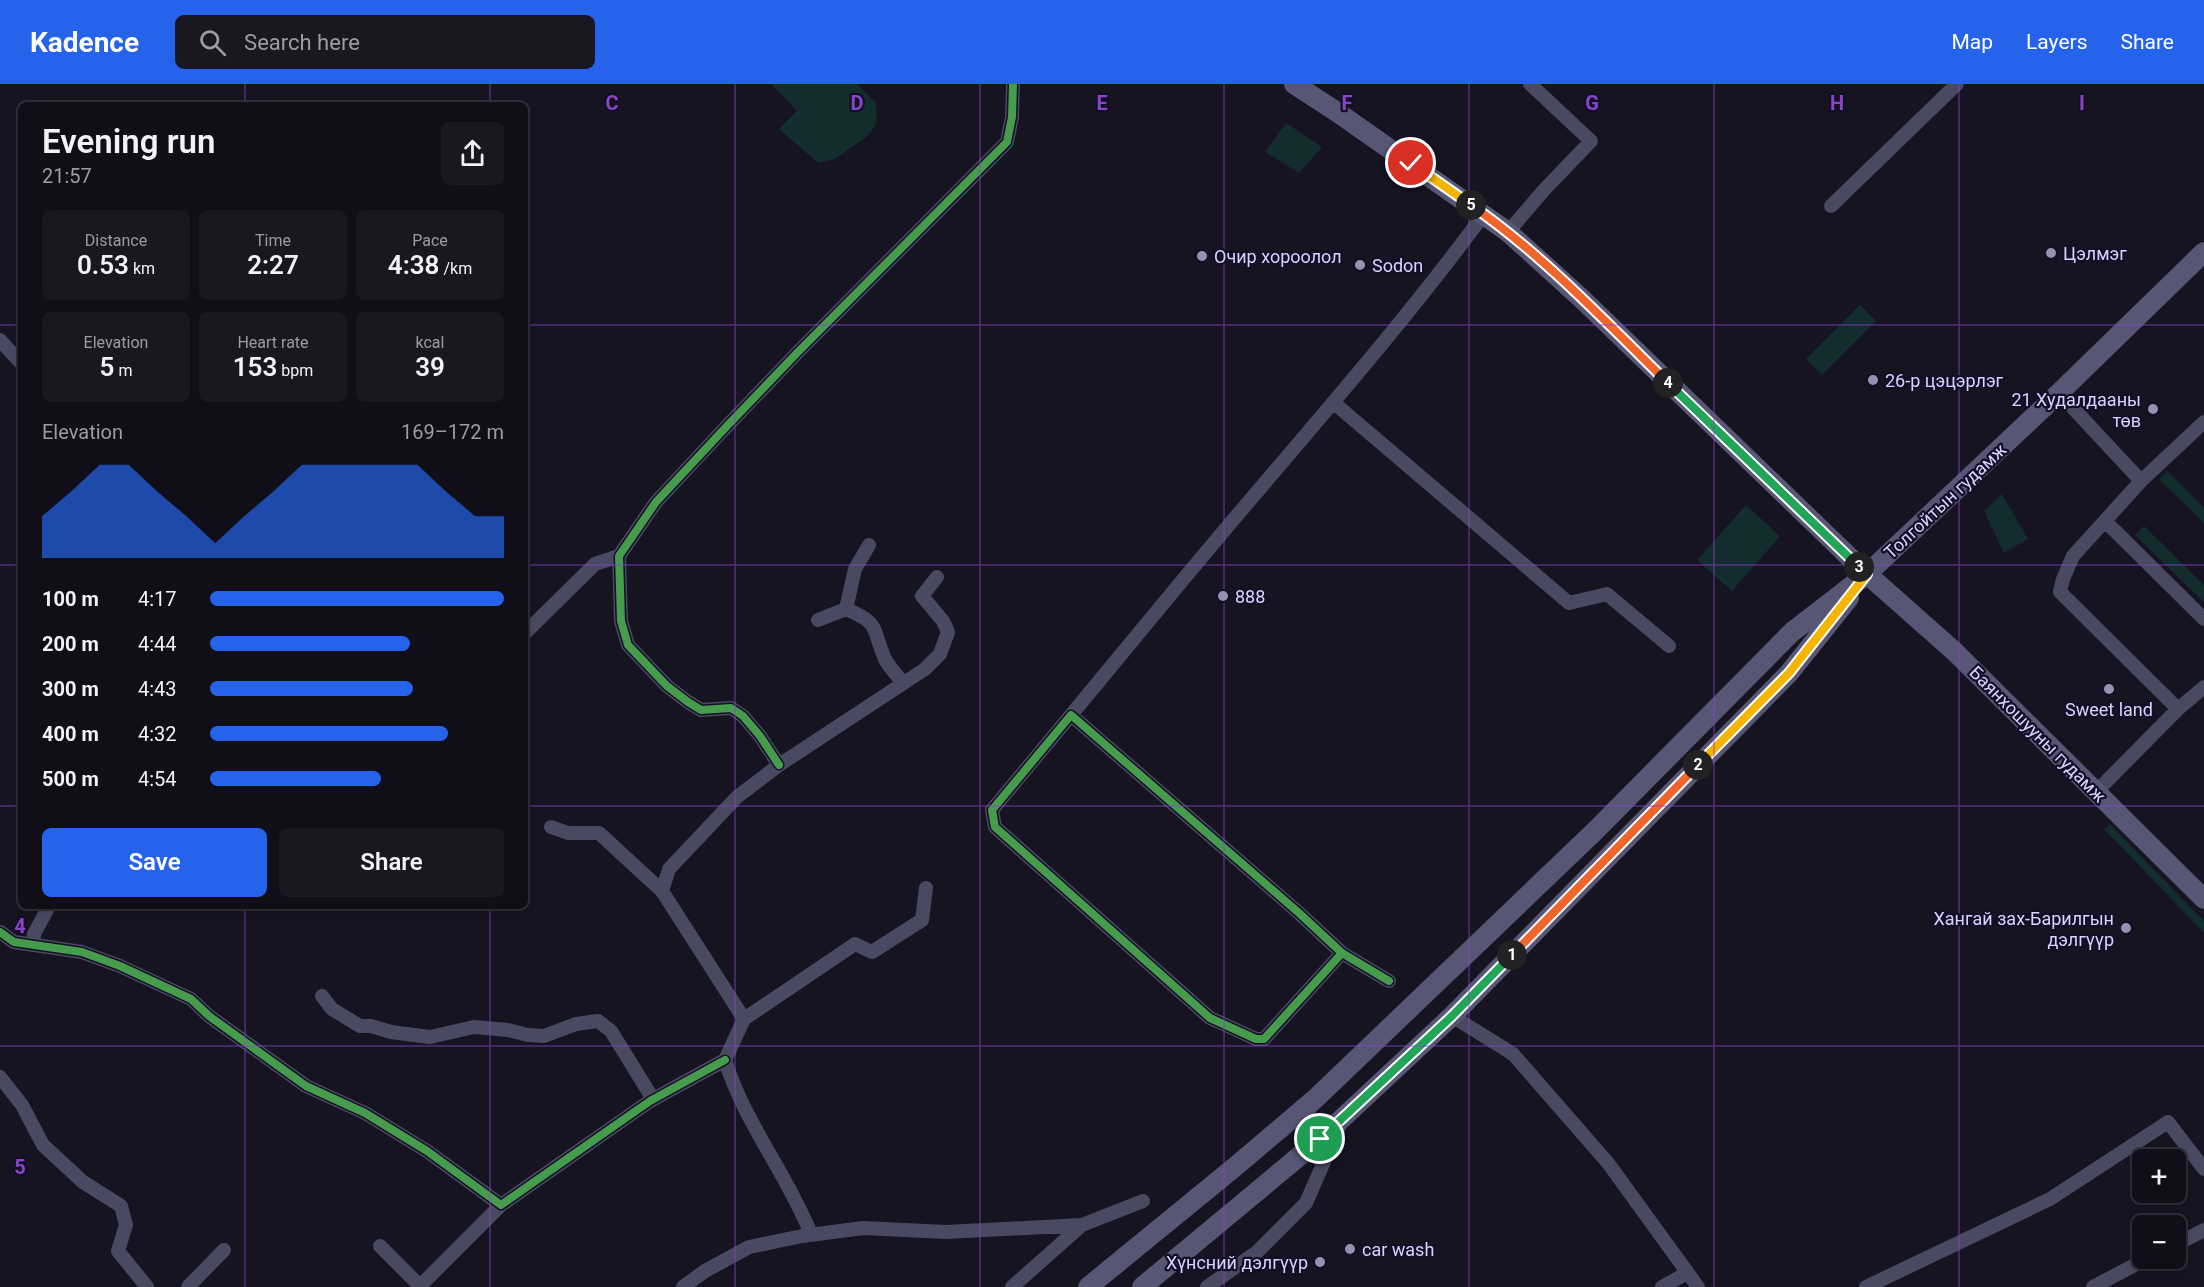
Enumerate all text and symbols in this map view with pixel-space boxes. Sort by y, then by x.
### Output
search box [175,15,595,69]
text: Kadence [30,26,139,59]
icon: search [196,26,229,59]
text: Search here [244,30,360,55]
text: Map [1951,30,1993,54]
text: Layers [2026,30,2087,54]
text: Share [2120,30,2174,54]
text: C [605,91,619,115]
text: D [851,91,864,115]
text: E [1096,91,1108,115]
text: F [1342,91,1353,115]
text: G [1585,91,1599,115]
text: H [1830,91,1844,115]
text: I [2079,91,2085,115]
text: Evening run [42,122,215,161]
button: share [441,122,504,185]
pin [1385,137,1436,188]
icon: check [1394,146,1427,179]
text: 21:57 [42,164,92,188]
pin: 5 [1456,190,1486,220]
text: 5 [1466,195,1476,214]
text: Distance [85,231,147,250]
text: Time [255,231,291,250]
text: Pace [412,231,448,250]
place label: Цэлмэг [2063,243,2127,264]
place label: Очир хороолол [1214,246,1342,267]
marker: Цэлмэг [2044,246,2058,260]
marker: Очир хороолол [1195,249,1209,263]
text: 0.53 [77,250,129,280]
text: 2:27 [247,250,299,280]
text: 4:38 [388,250,439,280]
place label: Sodon [1372,255,1423,276]
marker: Sodon [1353,258,1367,272]
text: km [129,259,155,278]
text: /km [439,259,472,278]
text: Elevation [84,333,148,352]
text: Heart rate [237,333,309,352]
text: kcal [416,333,444,352]
text: 5 [100,352,114,382]
text: 153 [233,352,277,382]
text: 39 [415,352,445,382]
text: m [114,361,132,380]
text: bpm [277,361,313,380]
pin: 4 [1653,368,1683,398]
place label: 26-р цэцэрлэг [1885,370,2004,391]
text: 4 [1663,373,1673,392]
marker: 26-р цэцэрлэг [1866,373,1880,387]
place label: 21 Худалдааны төв [2011,389,2141,431]
marker: 21 Худалдааны төв [2146,402,2160,416]
text: Elevation [42,420,123,444]
text: 169–172 m [401,420,504,444]
street label: Толгойтын гудамж [1880,439,2011,563]
pin: 3 [1844,552,1874,582]
text: 3 [1854,557,1864,576]
place label: 888 [1235,586,1265,607]
text: 100 m [42,587,99,611]
text: 4:17 [138,587,177,611]
marker: 888 [1216,589,1230,603]
text: 200 m [42,632,99,656]
text: 4:44 [138,632,177,656]
street label: Баянхошууны гудамж [1965,661,2111,807]
text: 300 m [42,677,99,701]
text: 4:43 [138,677,177,701]
marker: Sweet land [2102,682,2116,696]
place label: Sweet land [2065,699,2153,720]
text: 400 m [42,722,99,746]
text: 4:32 [138,722,177,746]
pin: 2 [1683,750,1713,780]
text: 2 [1693,755,1703,774]
text: 500 m [42,767,99,791]
text: 4:54 [138,767,177,791]
button: Save [42,828,267,897]
button: Share [279,828,504,897]
place label: Хангай зах-Барилгын дэлгүүр [1934,908,2114,950]
text: 4 [14,914,26,938]
marker: Хангай зах-Барилгын дэлгүүр [2119,921,2133,935]
pin: 1 [1497,940,1527,970]
text: 1 [1507,945,1517,964]
pin [1294,1113,1345,1164]
icon: arrive [1303,1122,1336,1155]
map controls [2132,1149,2186,1269]
button: + [2132,1149,2186,1203]
text: 5 [14,1155,26,1179]
button: − [2132,1215,2186,1269]
place label: car wash [1362,1239,1434,1260]
marker: car wash [1343,1242,1357,1256]
place label: Хүнсний дэлгүүр [1166,1252,1308,1273]
marker: Хүнсний дэлгүүр [1313,1255,1327,1269]

